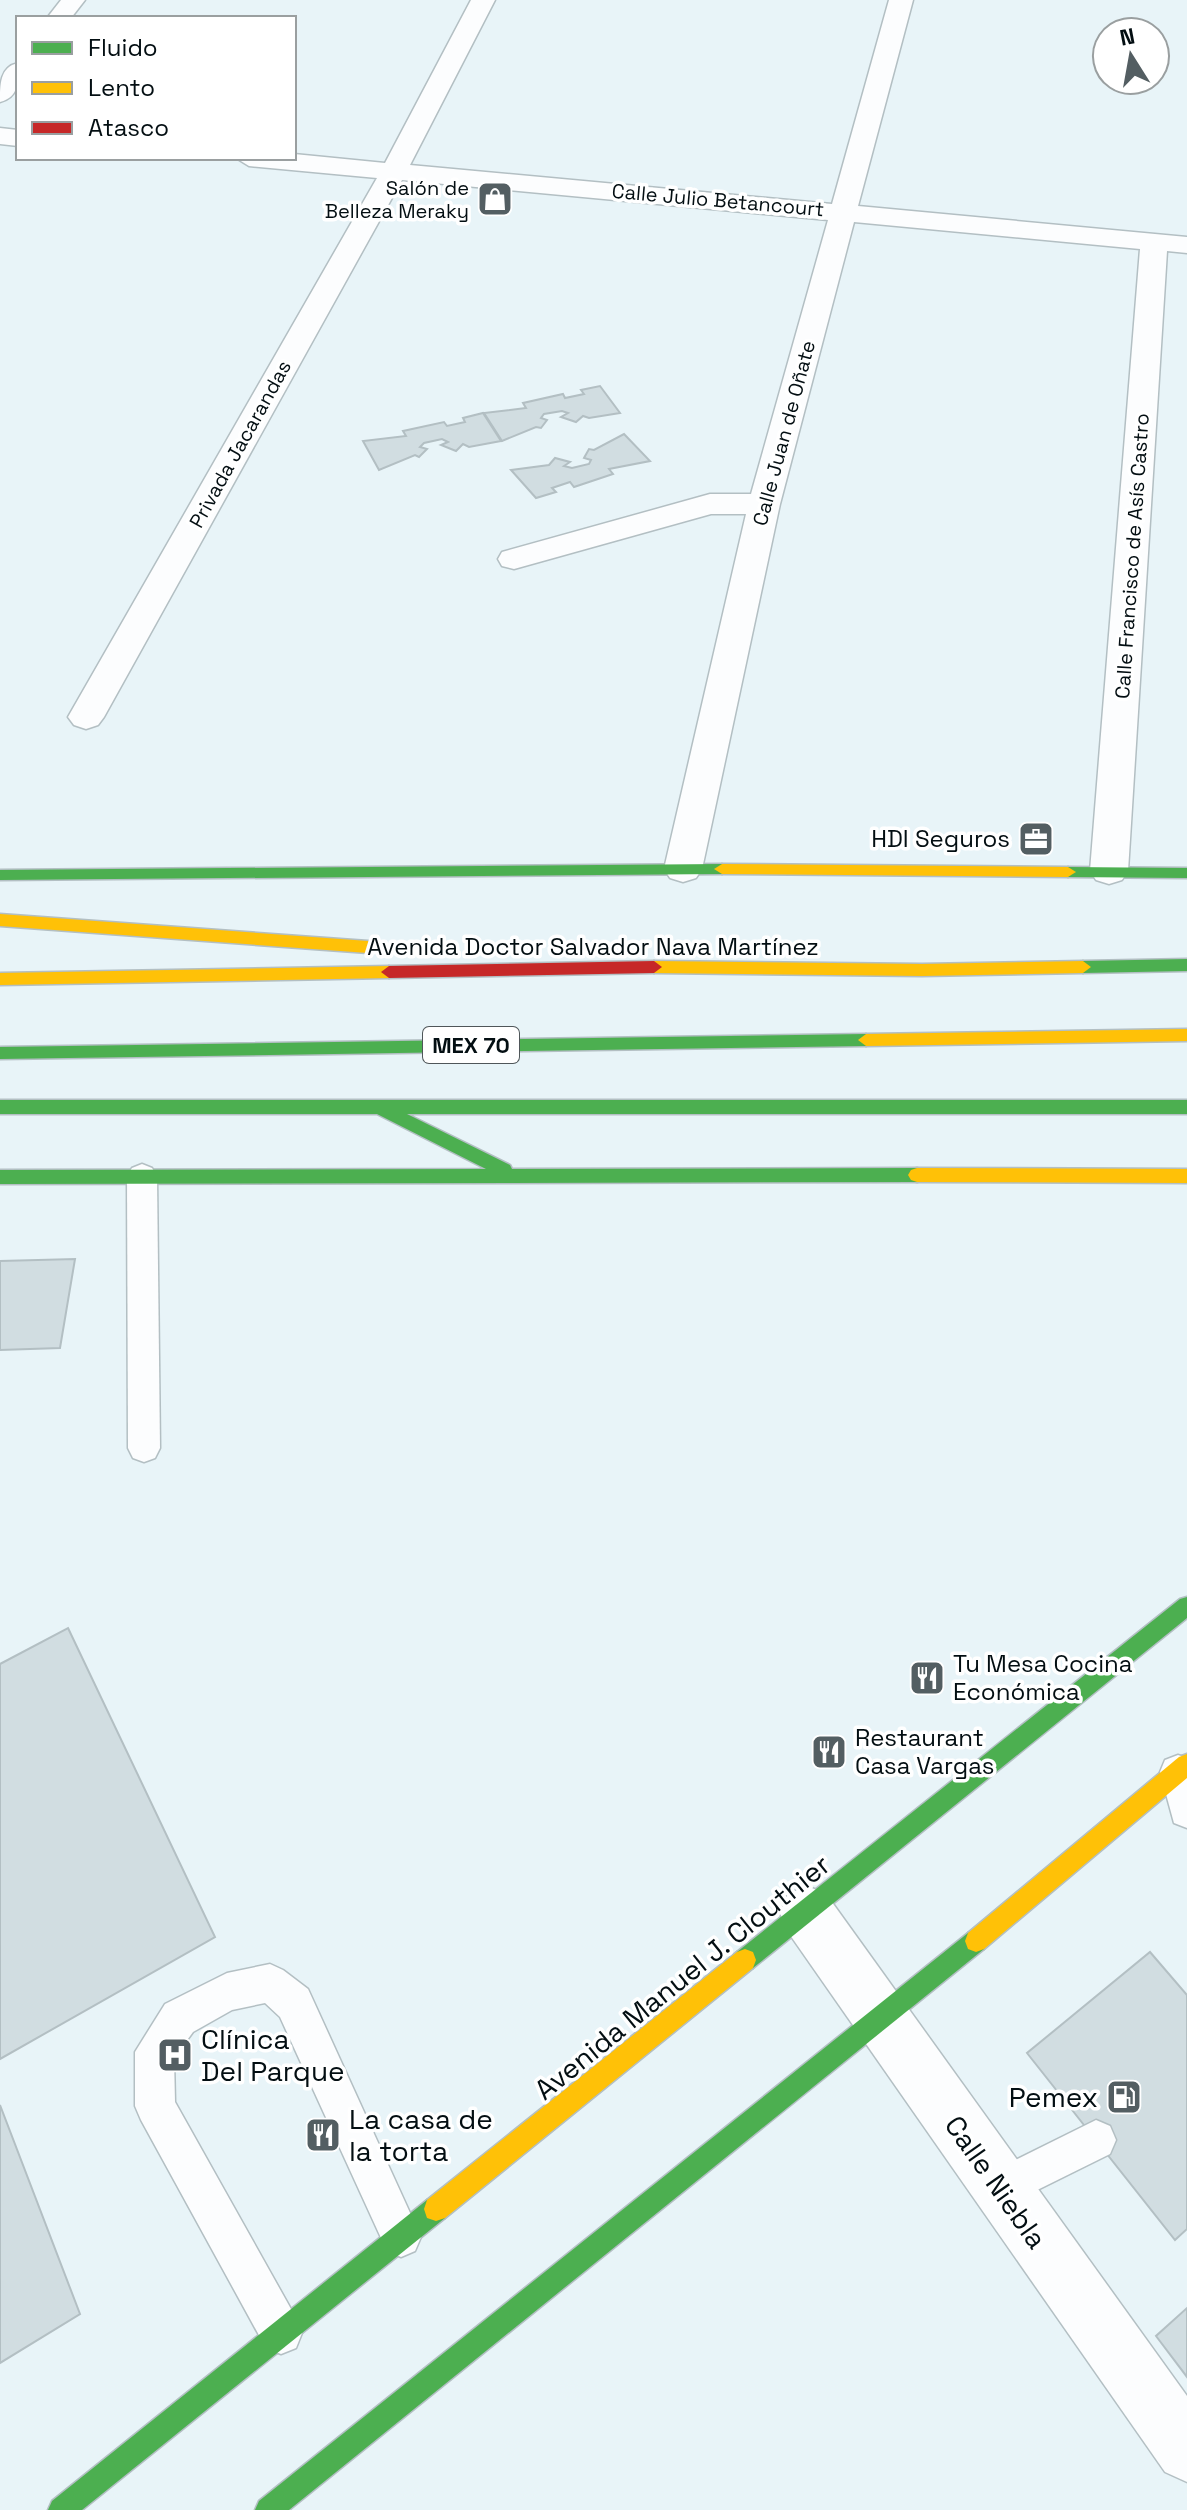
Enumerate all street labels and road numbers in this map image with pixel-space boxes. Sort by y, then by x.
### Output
street label: Calle Julio Betancourt [611,178,825,222]
street label: Calle Juan de Oñate [747,338,821,528]
street label: Privada Jacarandas [183,356,297,532]
street label: Calle Francisco de Asís Castro [1109,412,1155,700]
street label: Avenida Doctor Salvador Nava Martínez [367,931,819,962]
road number: MEX 70 [423,1027,519,1063]
street label: Avenida Manuel J. Clouthier [527,1846,837,2108]
street label: Calle Niebla [937,2108,1055,2256]

